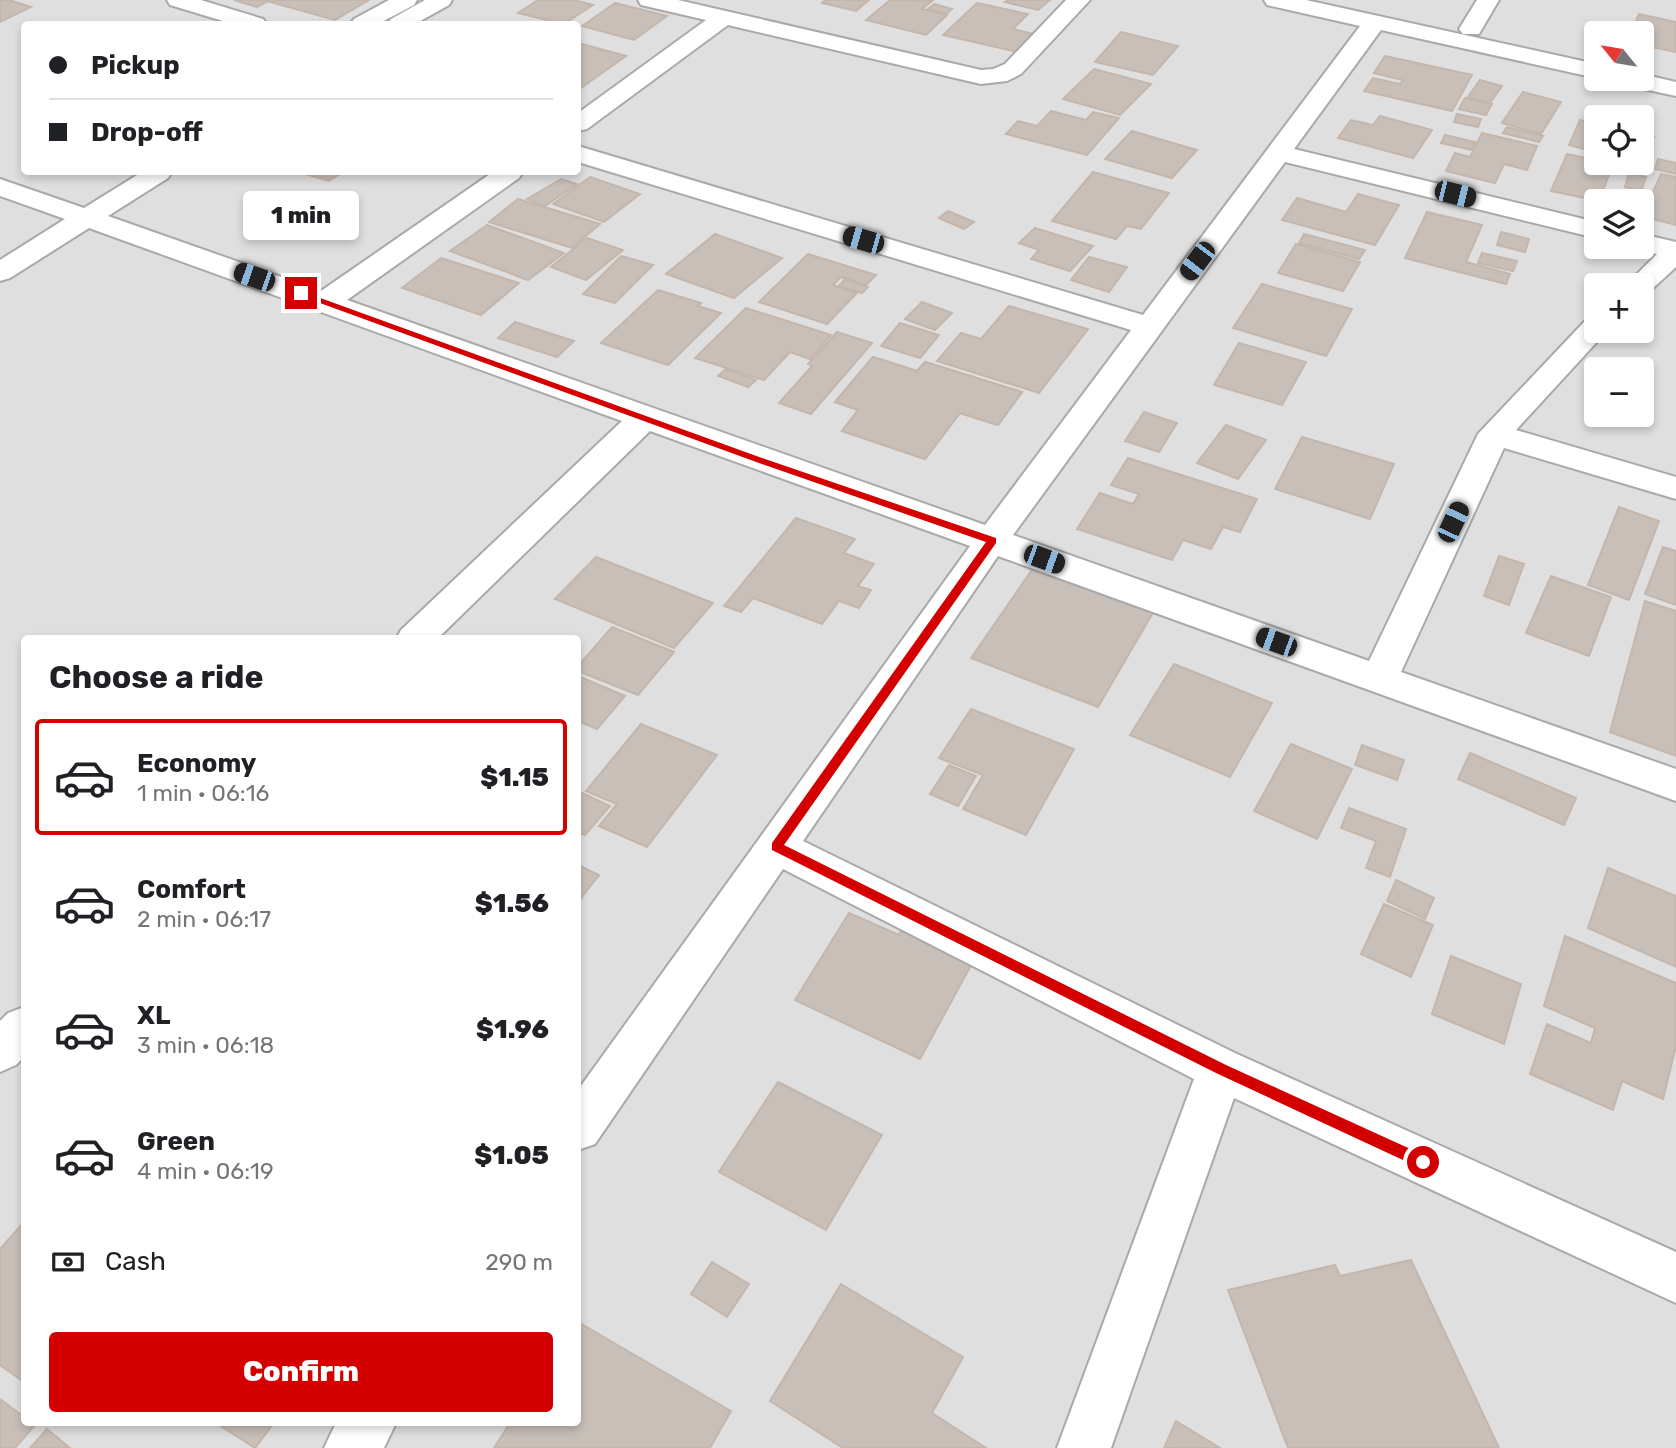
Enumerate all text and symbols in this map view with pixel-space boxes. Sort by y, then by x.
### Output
north arrow [1584,21,1654,91]
map controls [1584,21,1654,427]
text: Pickup [91,50,180,81]
button: locate [1584,105,1654,175]
text: Drop-off [91,117,203,148]
car [1433,179,1478,209]
button: layers [1584,189,1654,259]
callout: 1 min [243,191,359,240]
text: 1 min [271,201,331,229]
car [840,224,887,256]
car [1176,238,1219,284]
car [231,260,278,294]
button: + [1584,273,1654,343]
route end [285,277,317,309]
button: − [1584,357,1654,427]
car [1435,499,1472,545]
car [1021,542,1068,576]
car [1253,625,1300,659]
text: Choose a ride [49,658,263,696]
icon: car [53,746,116,809]
text: Economy [137,748,256,779]
text: $1.15 [480,762,549,793]
text: 1 min · 06:16 [137,779,269,807]
icon: car [53,872,116,935]
text: Comfort [137,874,246,905]
text: $1.56 [475,888,549,919]
text: 2 min · 06:17 [137,905,271,933]
icon: car [53,998,116,1061]
text: XL [137,1000,170,1031]
text: $1.96 [476,1014,549,1045]
text: 3 min · 06:18 [137,1031,274,1059]
icon: car [53,1124,116,1187]
text: Green [137,1126,215,1157]
text: $1.05 [474,1140,549,1171]
route start [1407,1146,1439,1178]
text: 4 min · 06:19 [137,1157,274,1185]
icon: cash [49,1243,87,1281]
text: Cash [105,1246,166,1277]
text: 290 m [485,1248,553,1276]
button: Confirm [49,1332,553,1412]

